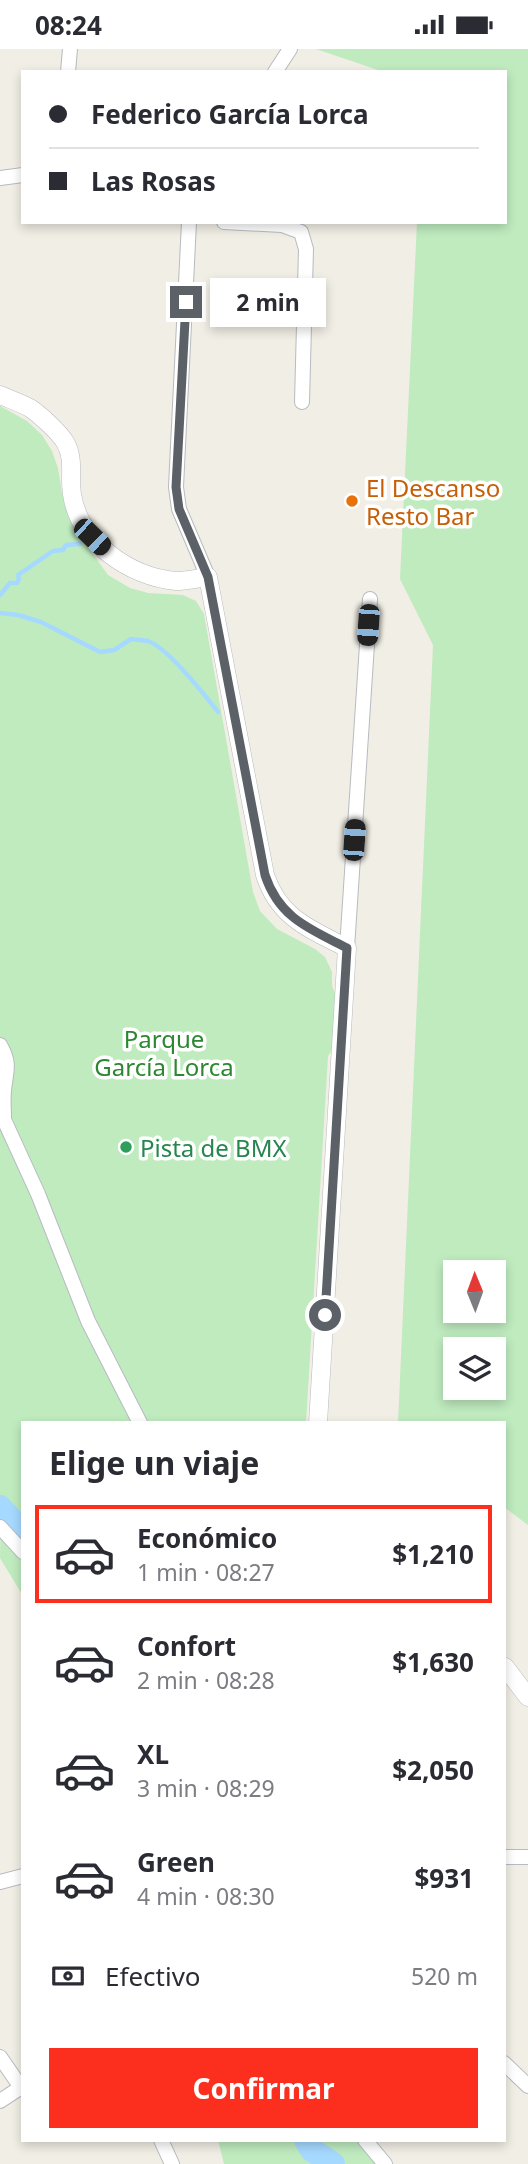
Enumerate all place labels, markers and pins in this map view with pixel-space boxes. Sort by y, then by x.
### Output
place label: El Descanso Resto Bar [366,471,500,532]
marker: El Descanso Resto Bar [344,493,360,509]
place label: Pista de BMX [140,1131,287,1164]
marker: Pista de BMX [118,1139,134,1155]

